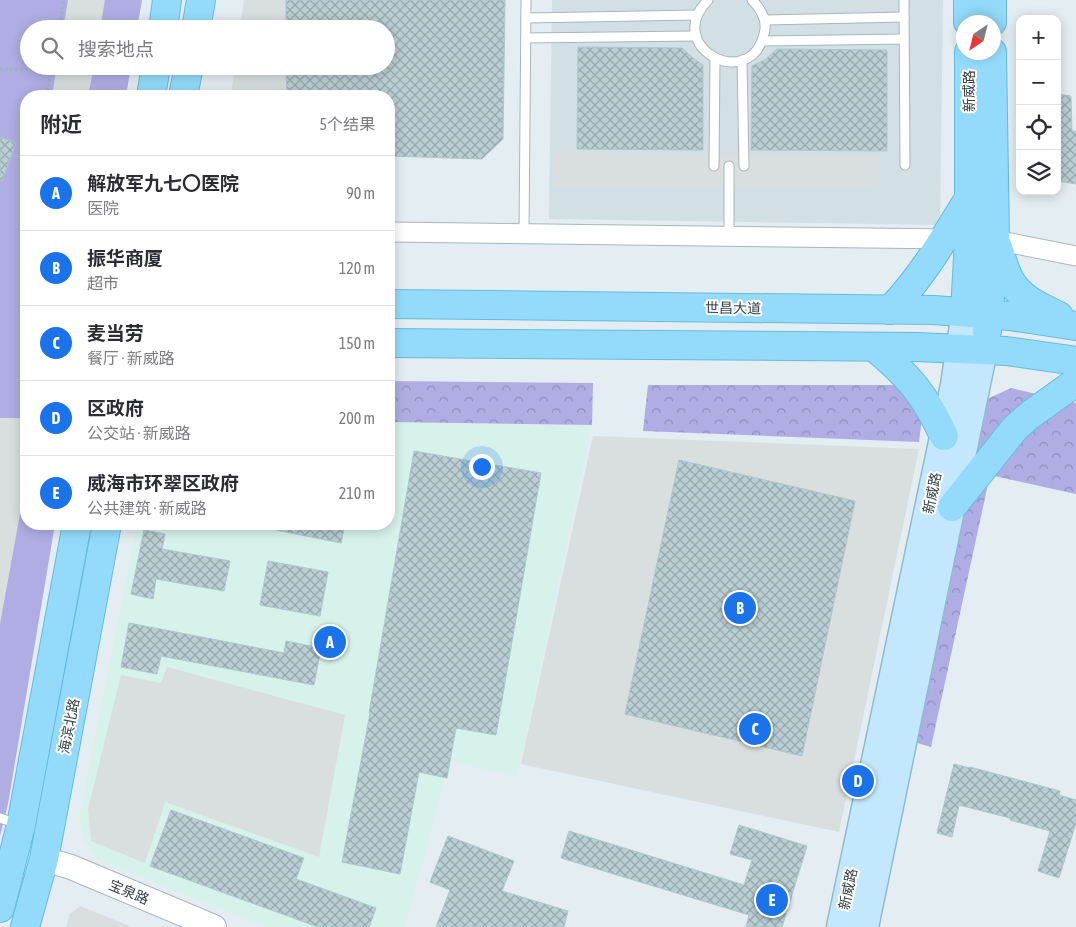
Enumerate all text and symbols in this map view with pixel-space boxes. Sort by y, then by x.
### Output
north arrow [956,15,1001,60]
map controls [1016,15,1061,195]
button: + [1016,15,1061,60]
search box [20,20,395,75]
icon: search [38,34,66,62]
text: 搜索地点 [78,38,154,60]
button: − [1016,60,1061,105]
street label: 新威路 [961,70,977,112]
button: locate [1016,105,1061,150]
text: 附近 [40,112,82,136]
text: 5个结果 [319,115,375,133]
button: layers [1016,150,1061,195]
text: 解放军九七〇医院 [87,172,239,194]
text: A [52,184,60,202]
text: 90 m [346,184,375,202]
text: 医院 [87,199,119,217]
text: 振华商厦 [87,247,163,269]
text: B [52,259,60,277]
text: 120 m [339,259,375,277]
text: 超市 [87,274,119,292]
street label: 世昌大道 [705,300,761,316]
text: 麦当劳 [87,322,144,344]
text: C [52,334,60,352]
text: 150 m [339,334,375,352]
text: 餐厅 · 新威路 [87,349,175,367]
text: 区政府 [87,397,144,419]
text: D [52,409,60,427]
text: 200 m [339,409,375,427]
text: 公交站 · 新威路 [87,424,191,442]
your location [469,454,495,480]
street label: 新威路 [920,471,944,515]
text: 威海市环翠区政府 [87,472,239,494]
text: E [53,484,59,502]
text: 210 m [339,484,375,502]
text: 公共建筑 · 新威路 [87,499,207,517]
pin: B [724,589,756,627]
pin: A [314,623,346,661]
street label: 海滨北路 [56,697,82,755]
pin: C [739,710,771,748]
pin: D [842,762,874,800]
street label: 新威路 [836,867,860,911]
street label: 宝泉路 [107,876,151,908]
pin: E [756,881,788,919]

